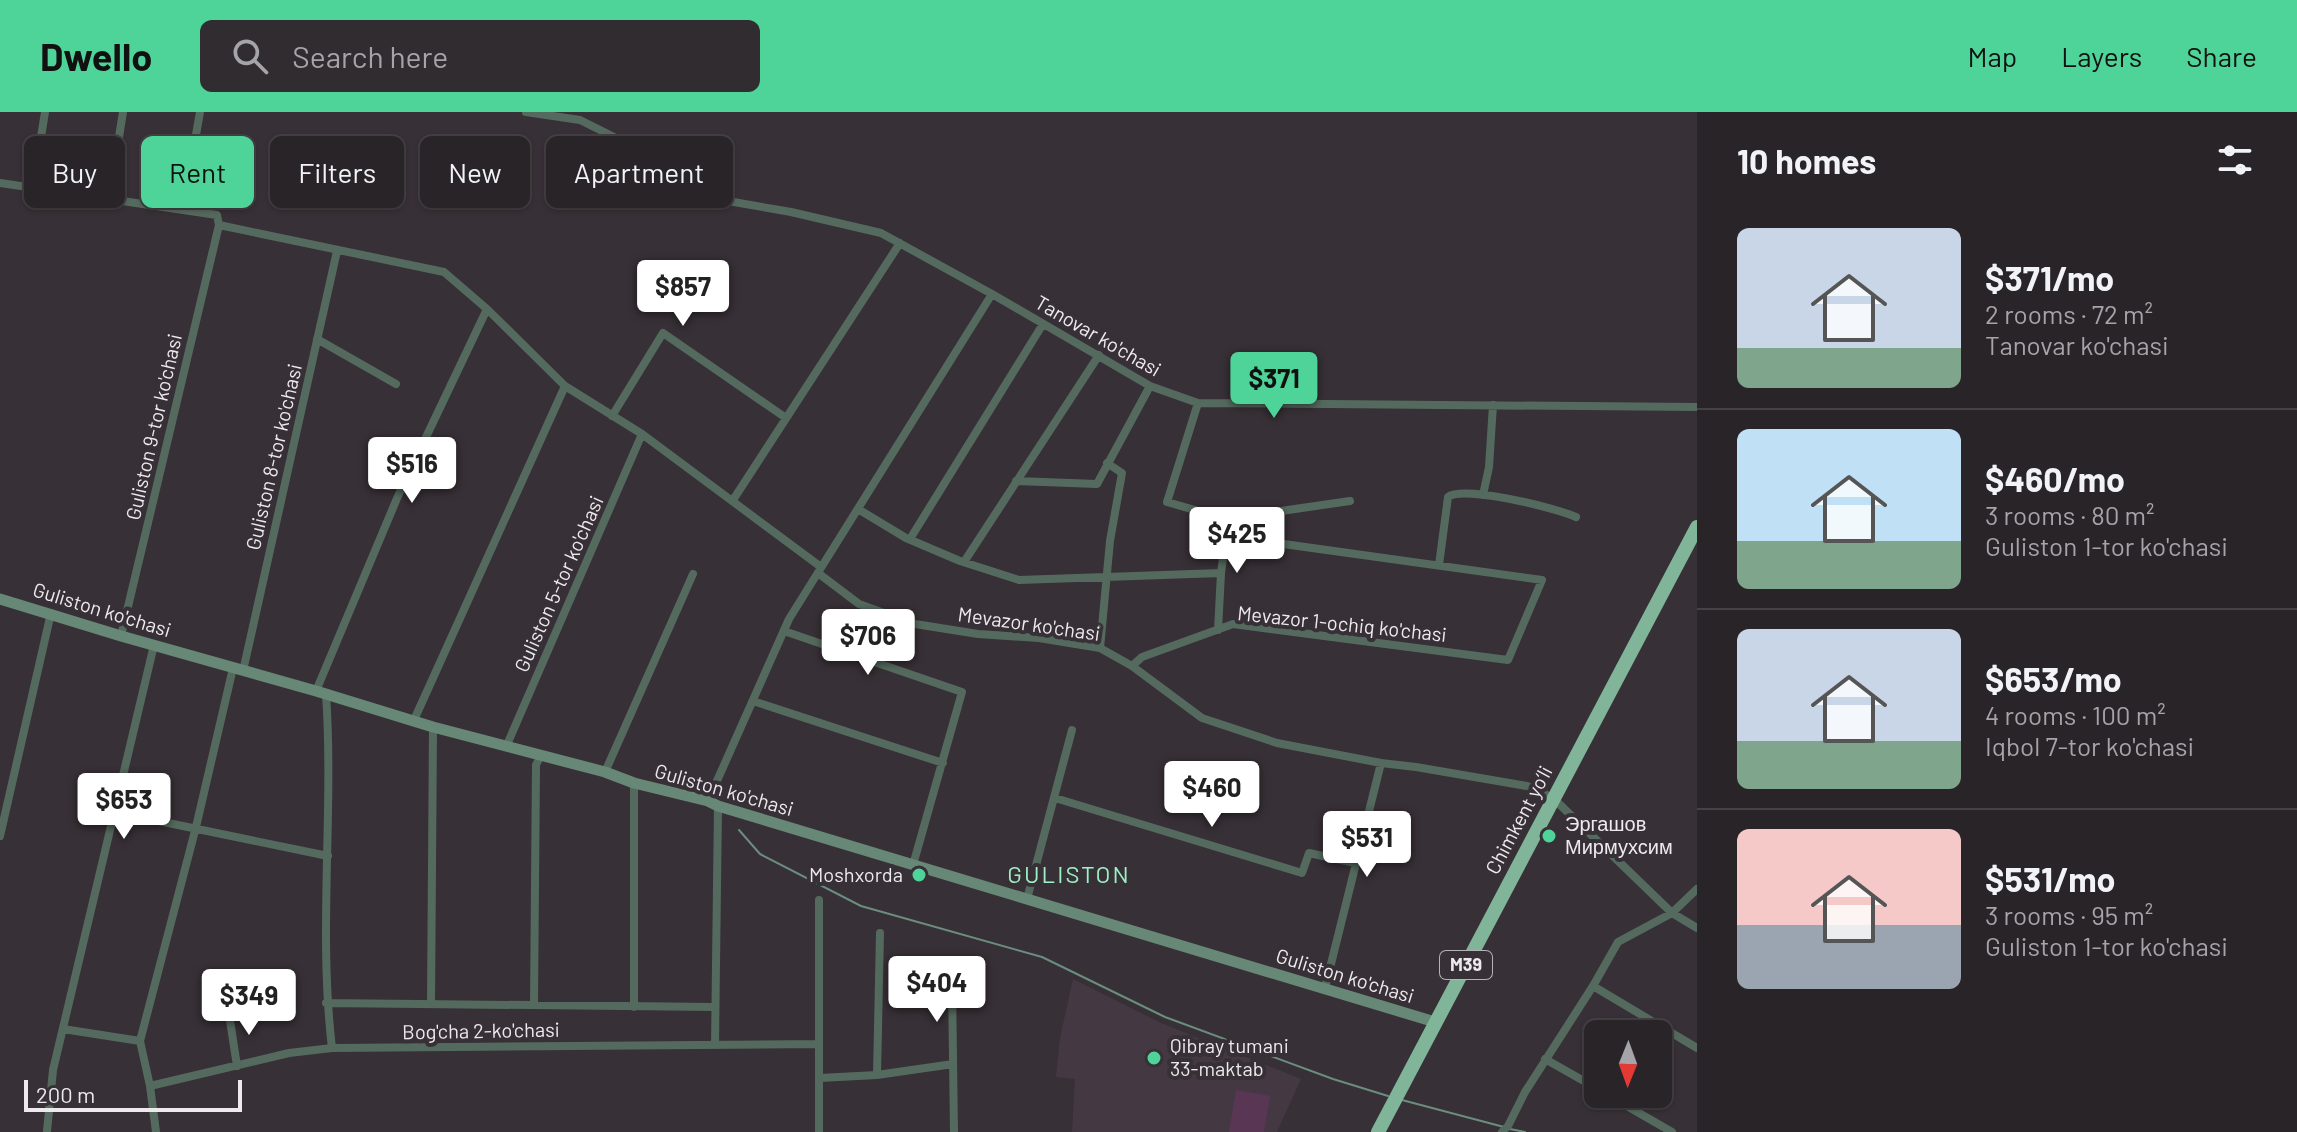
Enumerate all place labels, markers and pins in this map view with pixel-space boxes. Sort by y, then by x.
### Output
pin: $857 [636,260,730,328]
pin: $371 [1227,352,1321,420]
pin: $516 [365,437,459,505]
pin: $425 [1190,507,1284,575]
pin: $706 [821,609,915,677]
pin: $460 [1165,761,1259,829]
pin: $653 [77,773,171,841]
pin: $531 [1320,811,1414,879]
place label: Эргашов Мирмухсим [1565,811,1673,858]
marker: Эргашов Мирмухсим [1540,827,1558,845]
place label: Moshxorda [809,862,903,886]
marker: Moshxorda [910,866,928,884]
pin: $404 [890,956,984,1024]
pin: $349 [202,969,296,1037]
place label: Qibray tumani 33-maktab [1170,1033,1289,1080]
marker: Qibray tumani 33-maktab [1145,1049,1163,1067]

